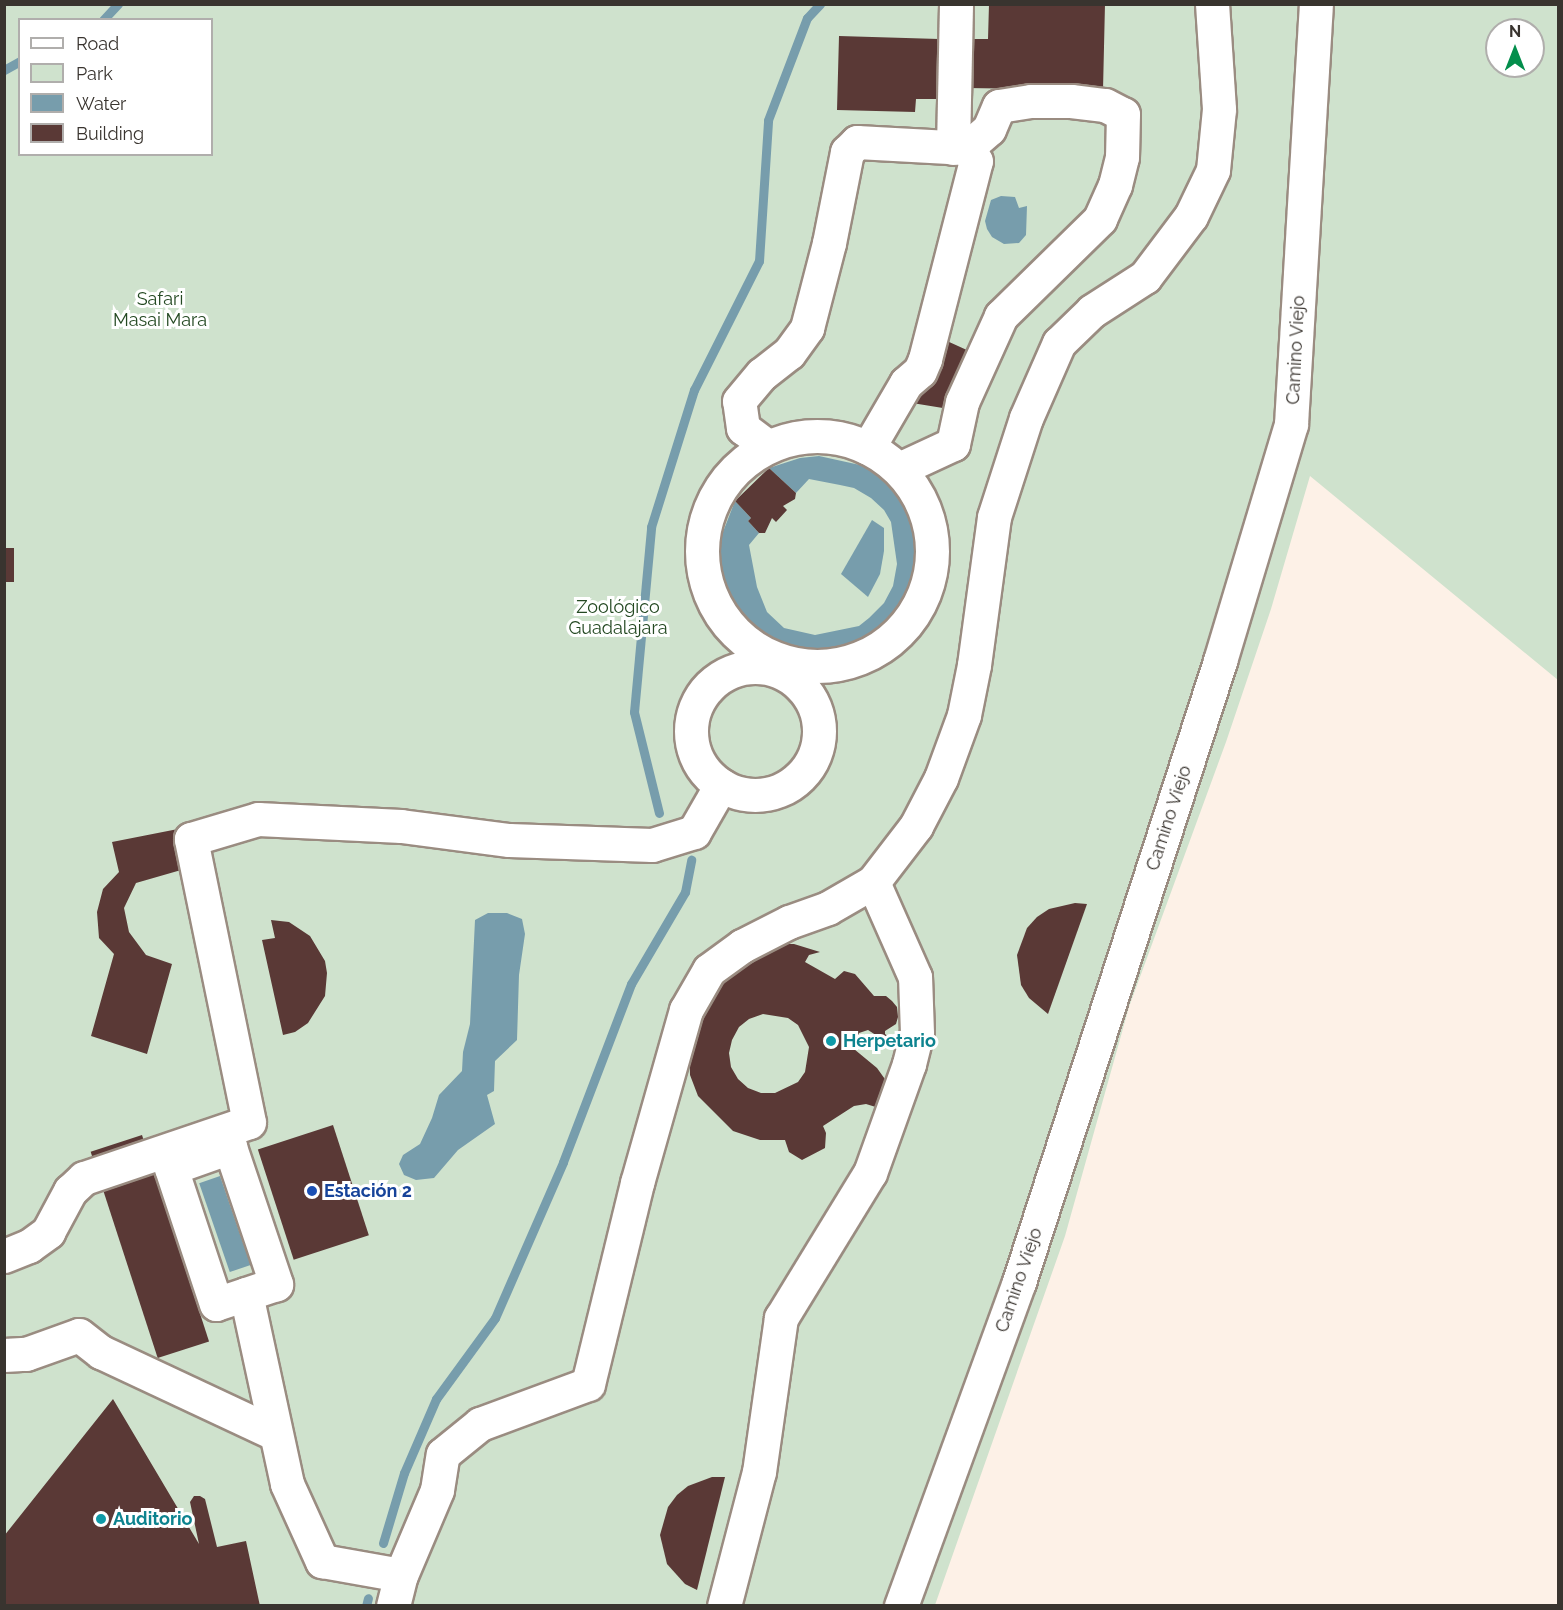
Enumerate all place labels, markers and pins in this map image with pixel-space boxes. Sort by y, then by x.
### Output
place label: Herpetario [843,1030,936,1052]
marker: Herpetario [824,1034,838,1048]
place label: Estación 2 [324,1180,412,1202]
marker: Estación 2 [305,1184,319,1198]
place label: Auditorio [113,1508,192,1530]
marker: Auditorio [94,1512,108,1526]

